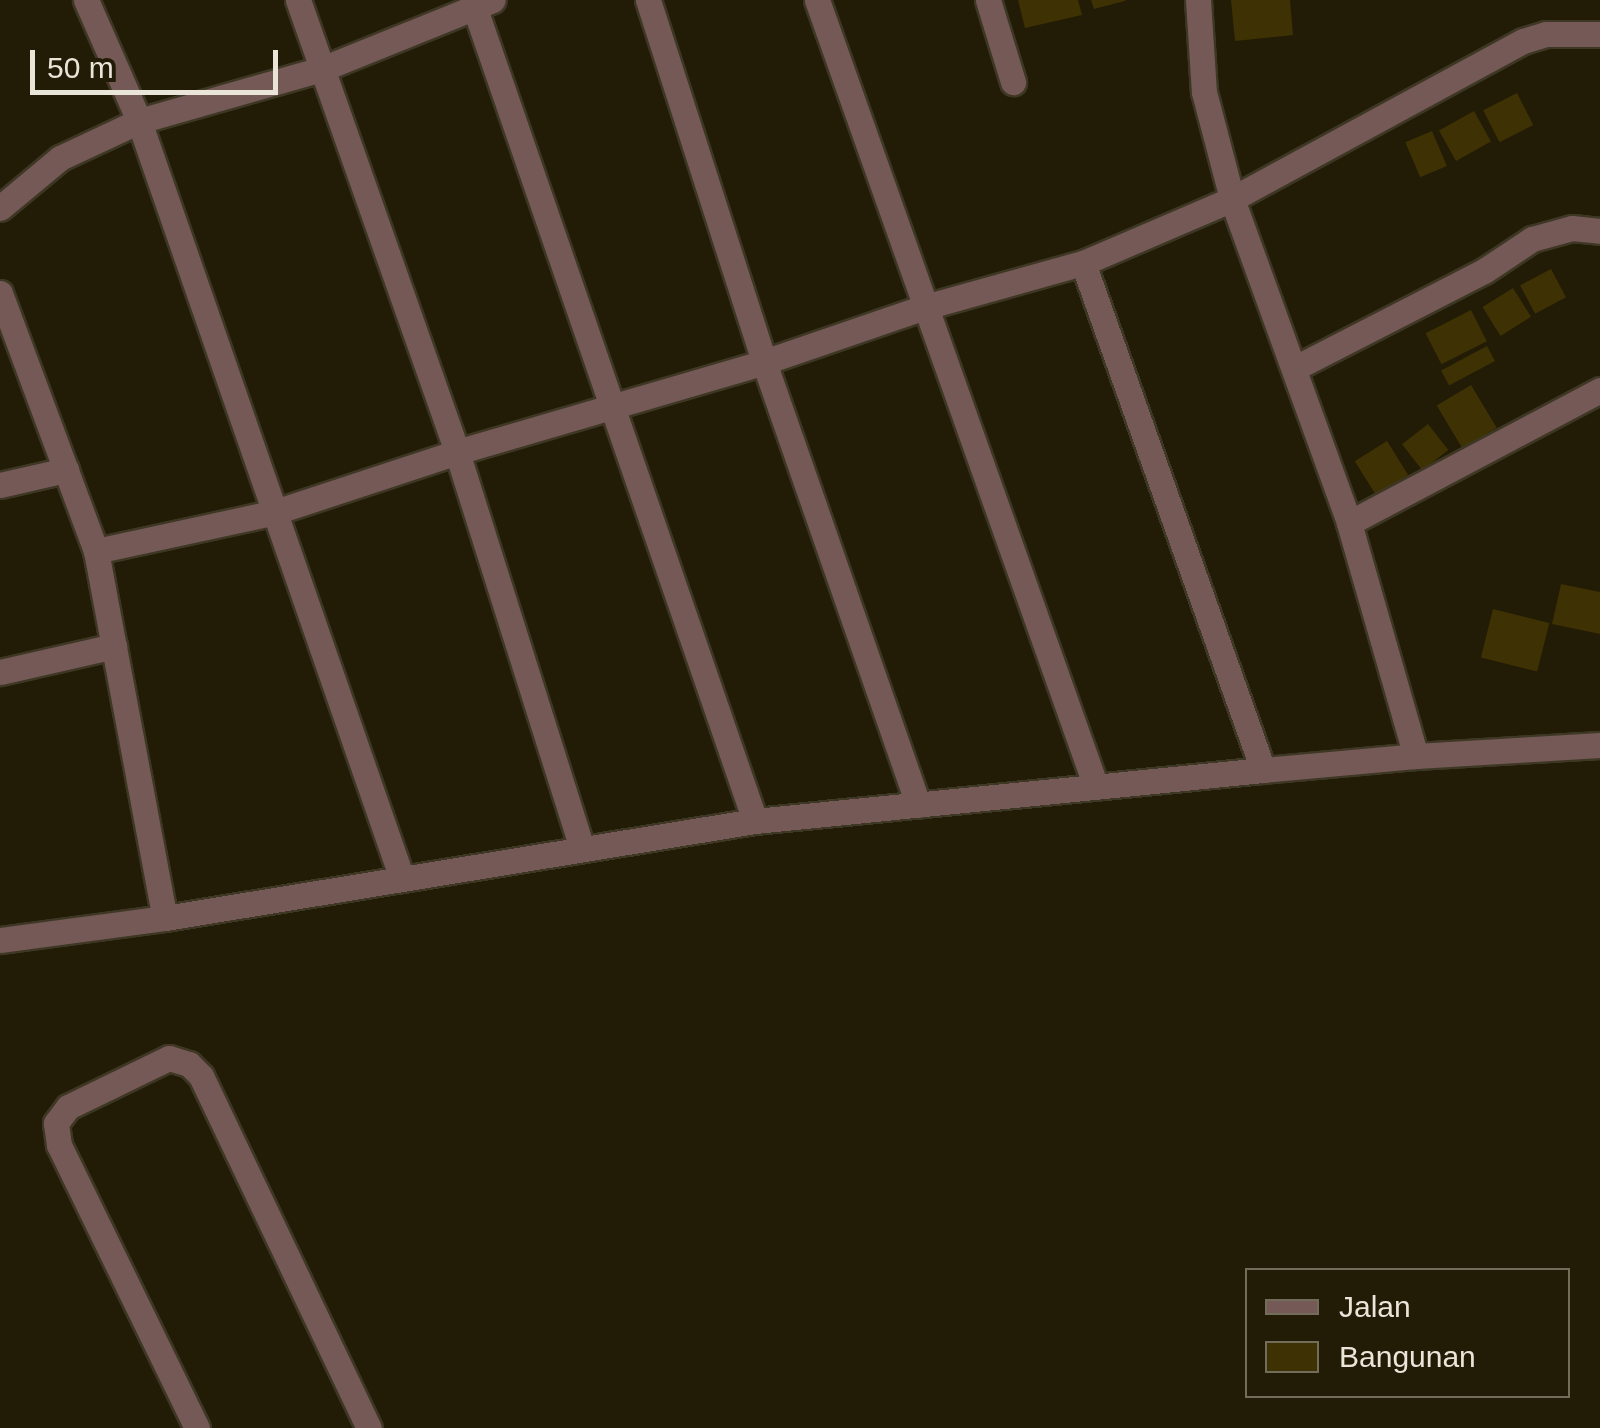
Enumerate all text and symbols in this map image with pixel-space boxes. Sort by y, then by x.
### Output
scale bar [35,30,282,92]
text: 50 m [47,51,114,84]
legend [1245,1268,1570,1398]
text: Jalan [1339,1290,1411,1323]
text: Bangunan [1339,1340,1476,1373]

